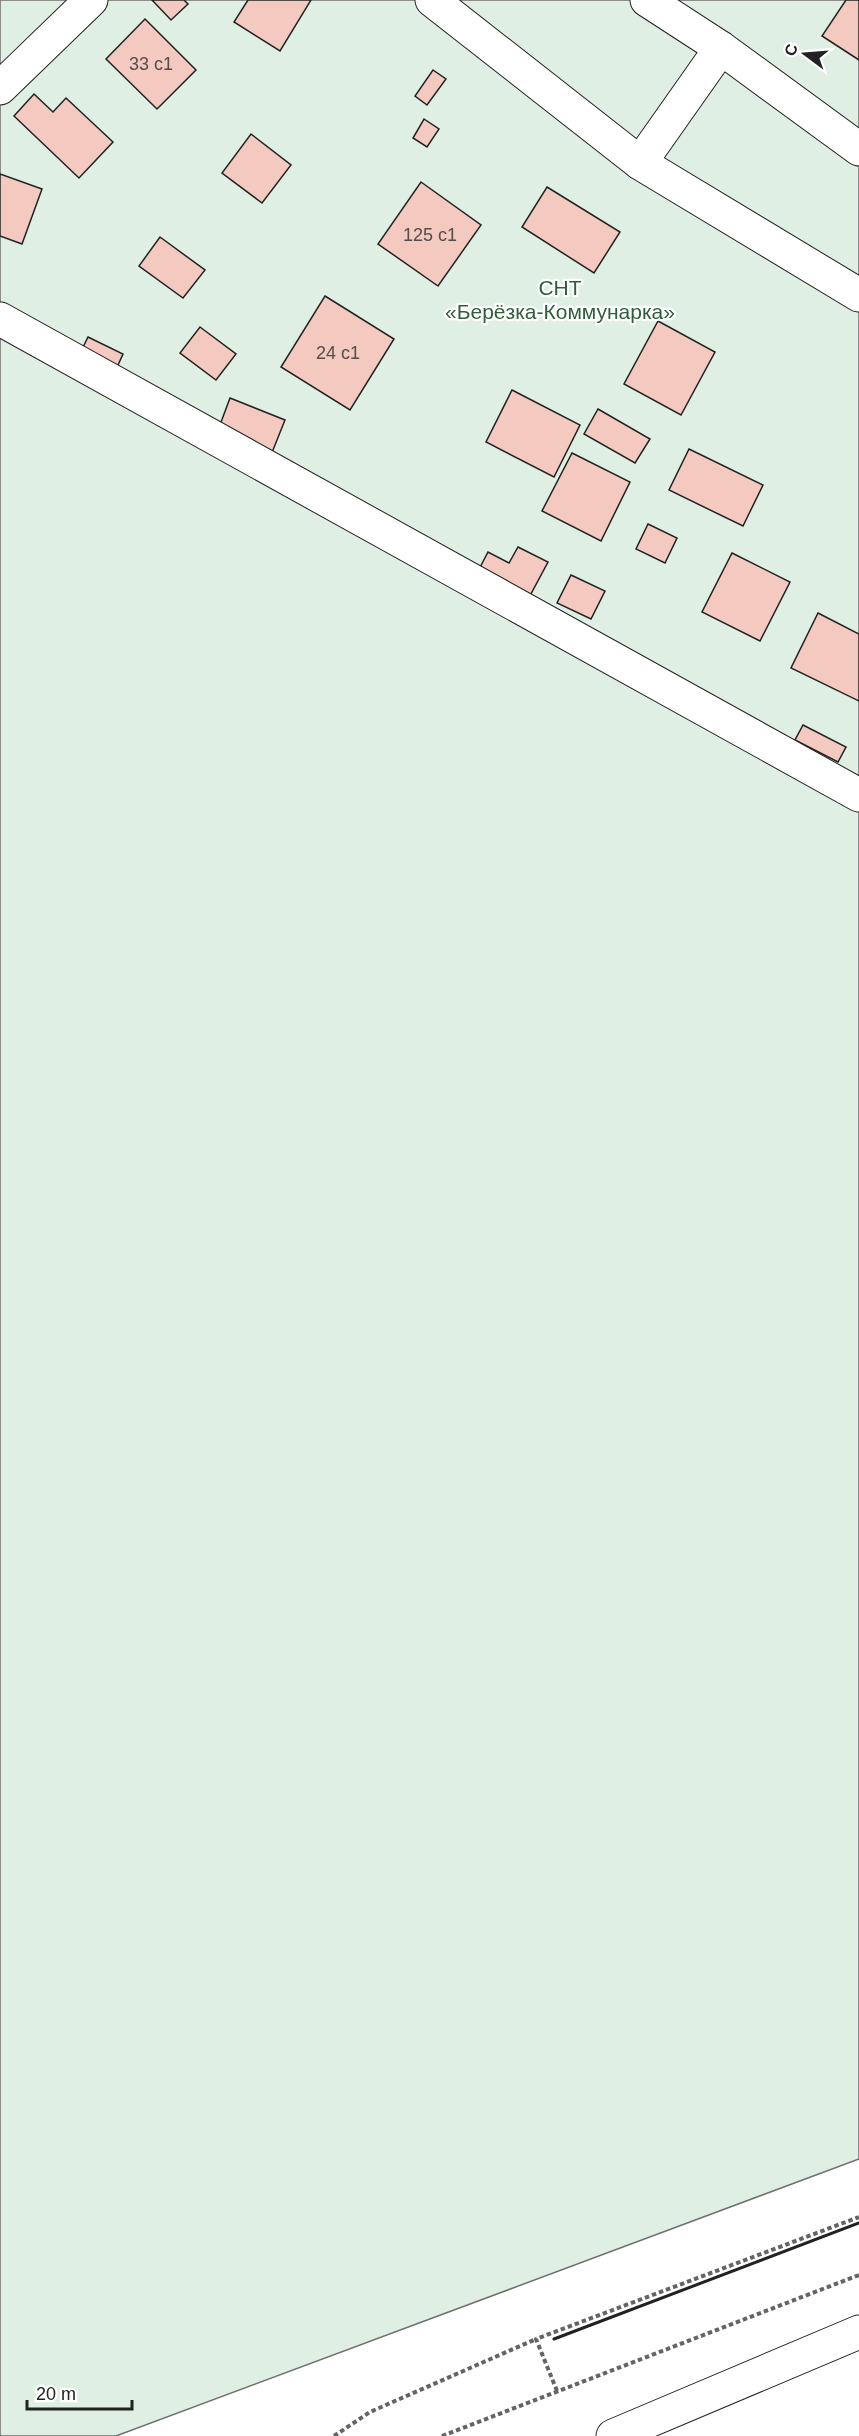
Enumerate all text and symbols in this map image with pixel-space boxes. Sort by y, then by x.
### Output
north arrow [775,24,835,84]
text: С [781,42,801,58]
house number: 33 с1 [129,54,173,74]
house number: 125 с1 [403,225,457,245]
park label: СНТ «Берёзка-Коммунарка» [445,276,675,323]
house number: 24 с1 [316,343,360,363]
scale bar [27,2373,132,2411]
text: 20 m [36,2384,76,2404]

